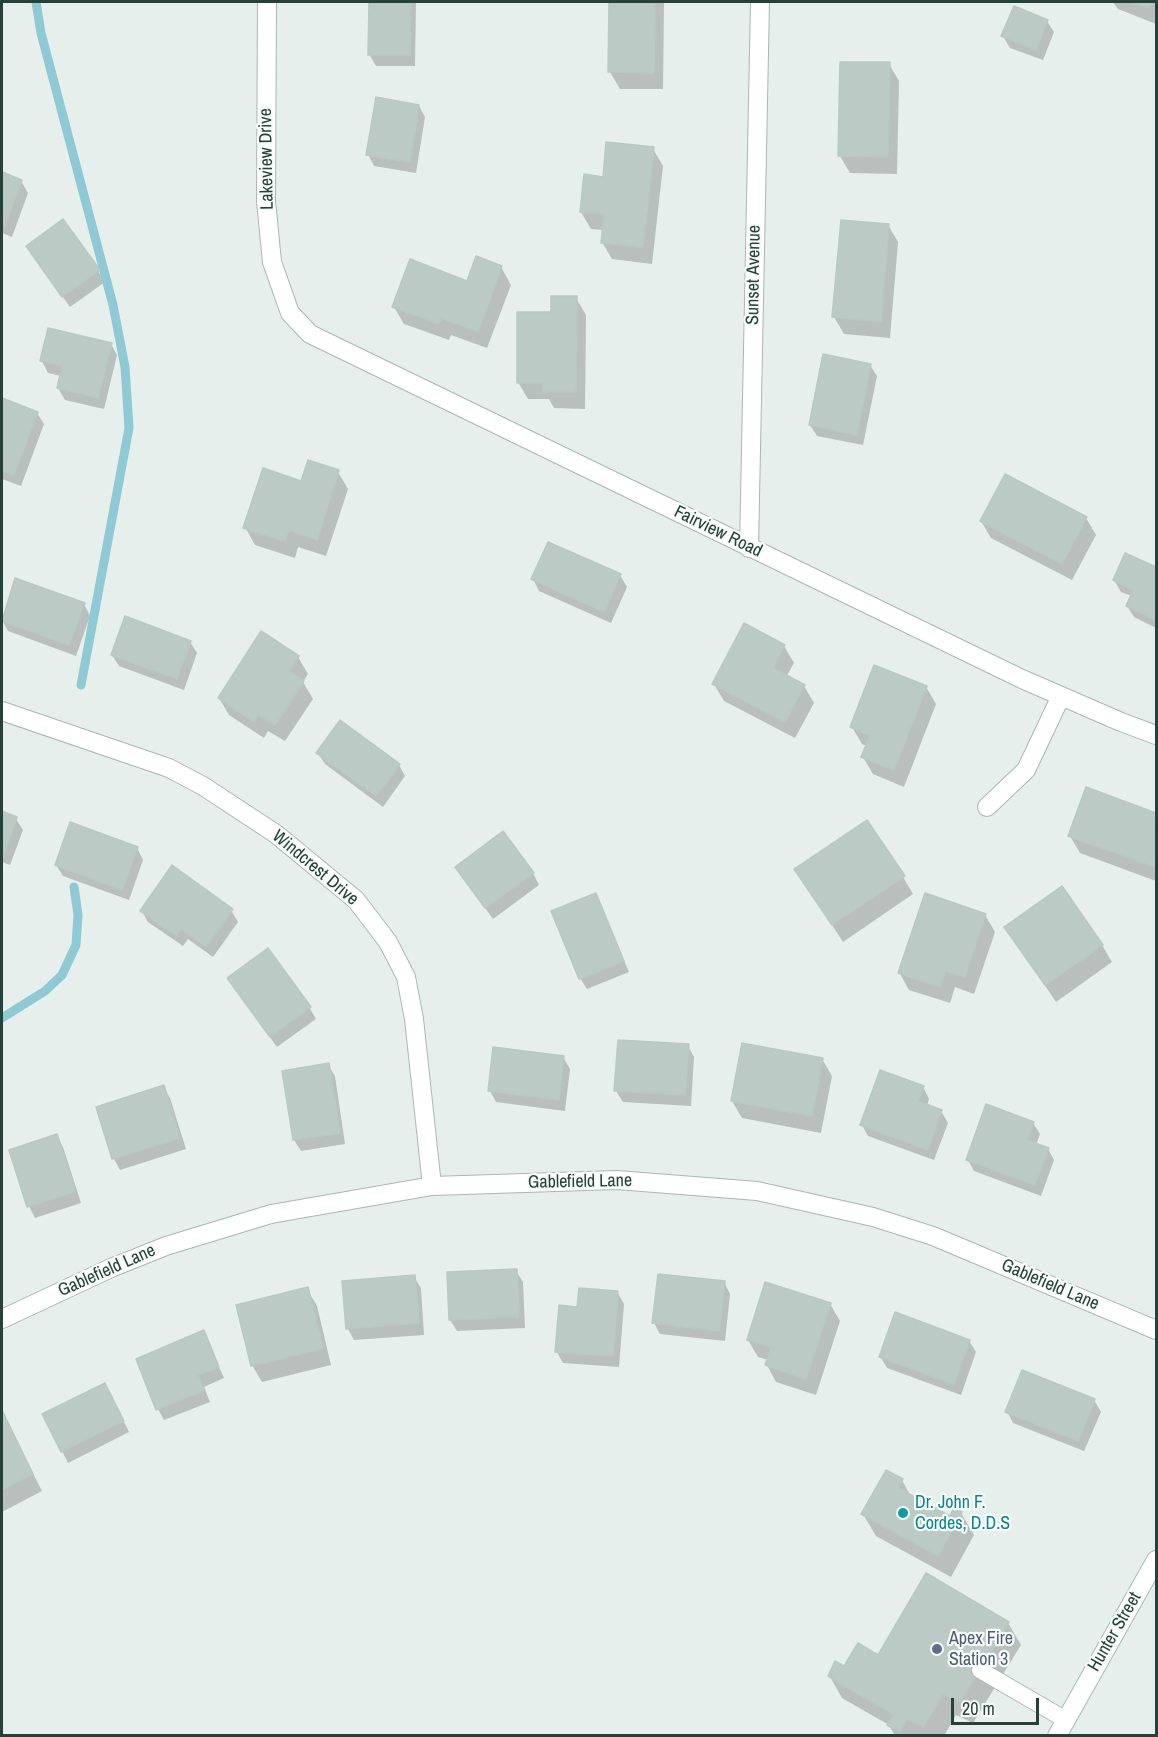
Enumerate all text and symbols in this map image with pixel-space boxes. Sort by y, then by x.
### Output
street label: Lakeview Drive [255,108,279,210]
street label: Sunset Avenue [742,225,766,325]
street label: Fairview Road [670,501,766,563]
street label: Windcrest Drive [268,826,362,910]
street label: Gablefield Lane [528,1170,632,1194]
street label: Gablefield Lane [55,1240,159,1302]
street label: Gablefield Lane [998,1255,1102,1315]
place label: Dr. John F. Cordes, D.D.S [915,1492,1010,1534]
marker: Dr. John F. Cordes, D.D.S [896,1506,910,1520]
street label: Hunter Street [1084,1589,1146,1675]
place label: Apex Fire Station 3 [949,1628,1013,1670]
marker: Apex Fire Station 3 [930,1642,944,1656]
scale bar [954,1686,1042,1724]
text: 20 m [962,1696,995,1721]

